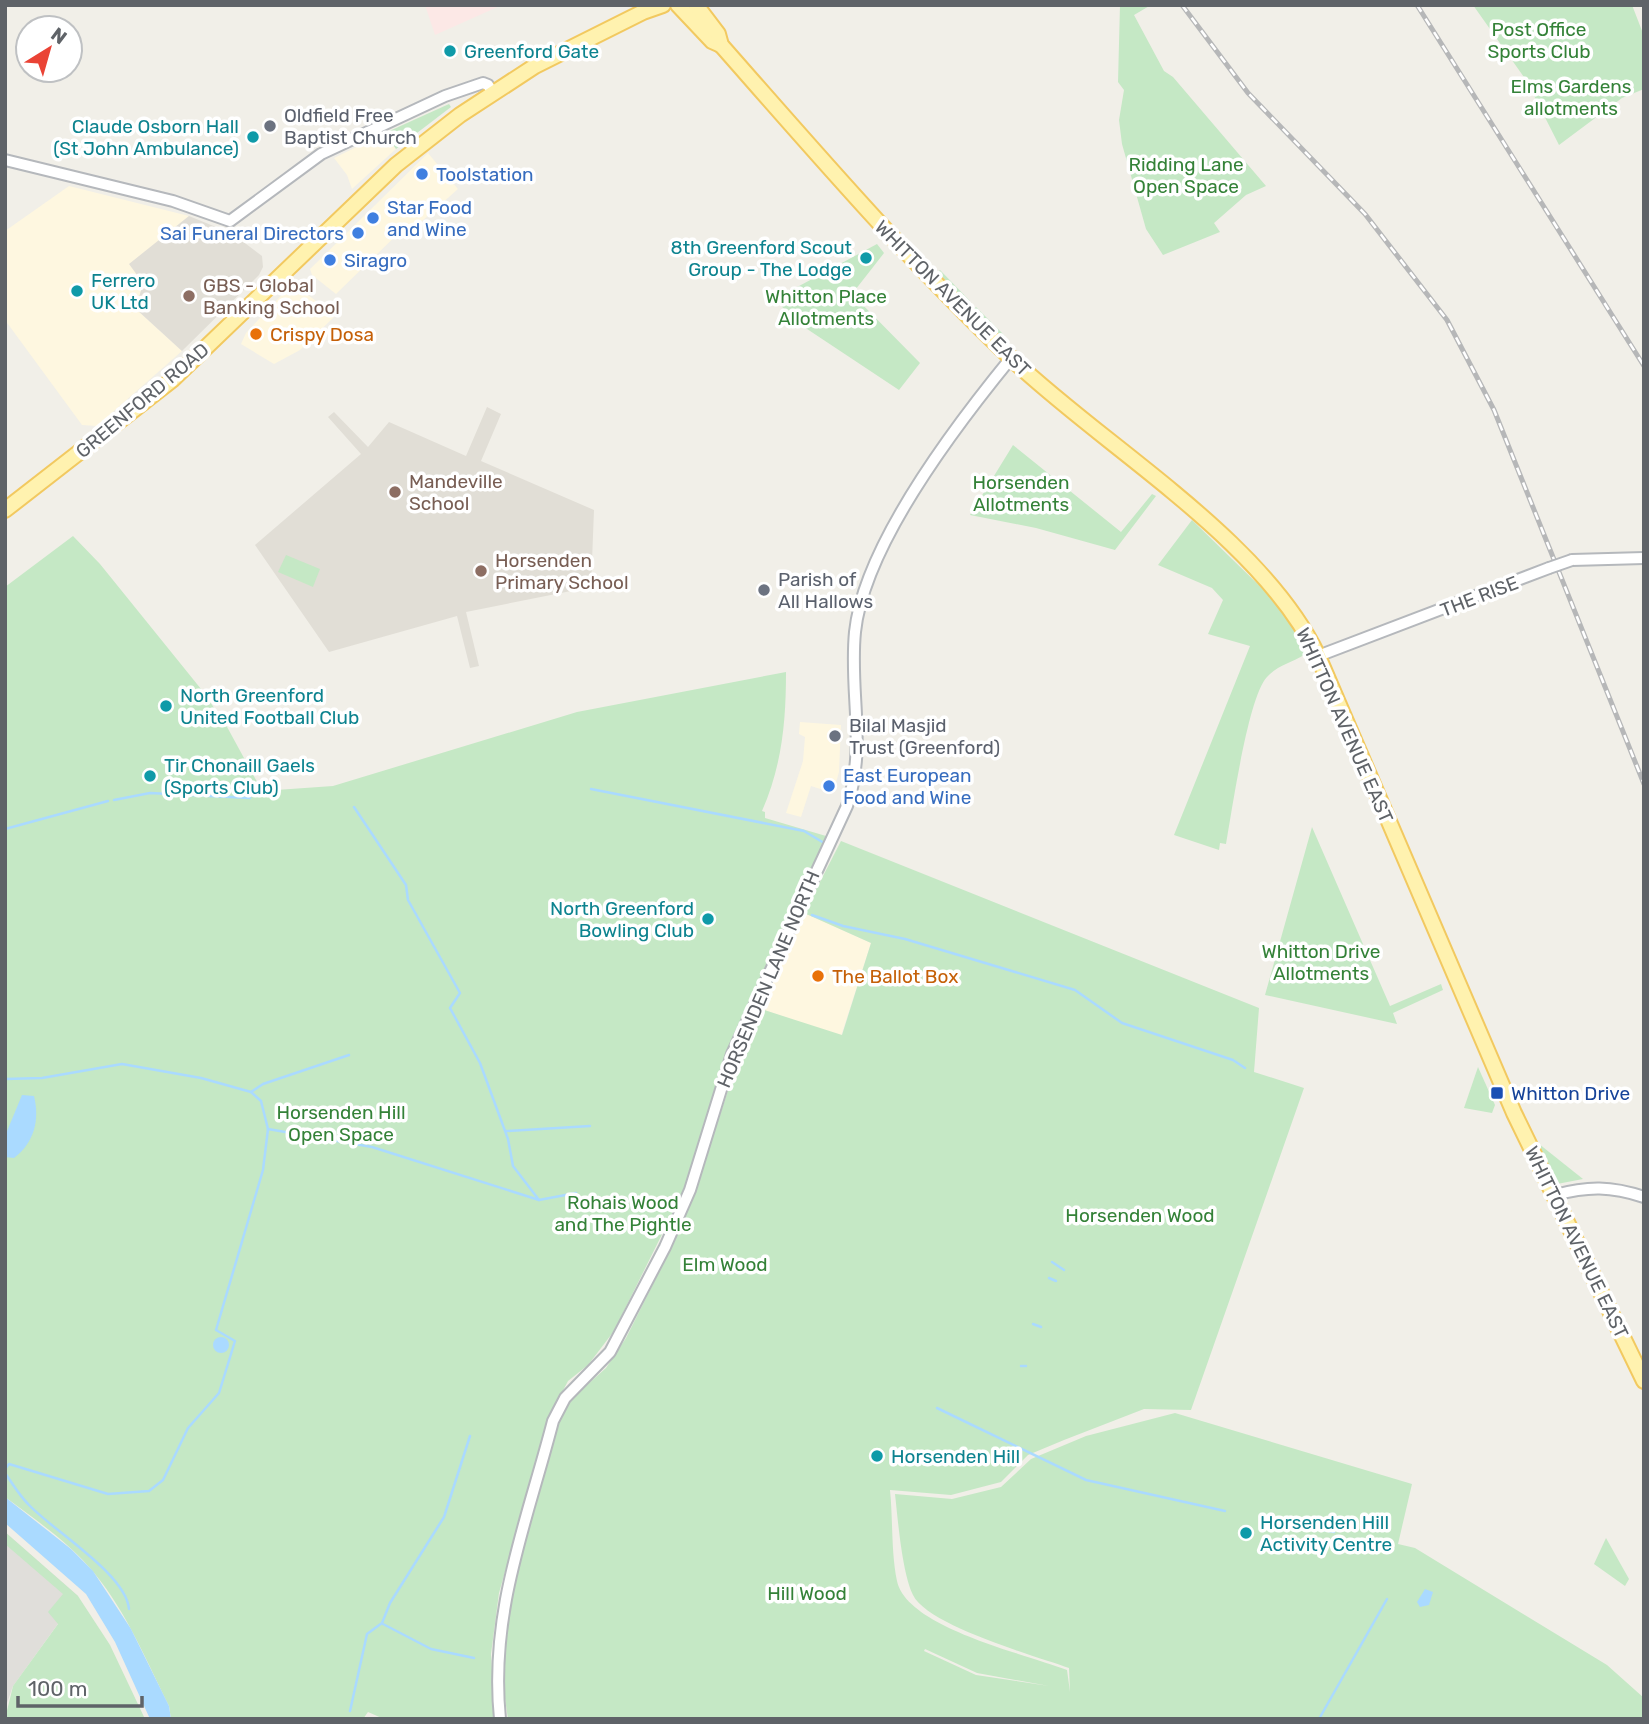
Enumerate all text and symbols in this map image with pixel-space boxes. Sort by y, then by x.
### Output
north arrow [14,14,84,84]
park label: Post Office Sports Club [1487,18,1591,63]
text: N [47,23,71,49]
place label: Greenford Gate [464,40,599,63]
marker: Greenford Gate [442,43,458,59]
park label: Elms Gardens allotments [1511,75,1631,120]
place label: Oldfield Free Baptist Church [284,104,417,149]
place label: Claude Osborn Hall (St John Ambulance) [53,115,239,160]
marker: Oldfield Free Baptist Church [262,118,278,134]
marker: Claude Osborn Hall (St John Ambulance) [245,129,261,145]
park label: Ridding Lane Open Space [1128,153,1244,198]
place label: Toolstation [436,163,534,186]
marker: Toolstation [414,166,430,182]
place label: Star Food and Wine [387,196,472,241]
marker: Star Food and Wine [365,210,381,226]
street label: WHITTON AVENUE EAST [870,216,1035,381]
place label: Sai Funeral Directors [160,222,344,245]
marker: Sai Funeral Directors [350,225,366,241]
place label: 8th Greenford Scout Group - The Lodge [671,236,853,281]
place label: Siragro [344,249,407,272]
marker: 8th Greenford Scout Group - The Lodge [858,250,874,266]
marker: Siragro [322,252,338,268]
place label: Ferrero UK Ltd [91,269,155,314]
place label: GBS - Global Banking School [203,274,340,319]
marker: Ferrero UK Ltd [69,283,85,299]
park label: Whitton Place Allotments [765,285,887,330]
marker: GBS - Global Banking School [181,288,197,304]
place label: Crispy Dosa [270,323,374,346]
marker: Crispy Dosa [248,326,264,342]
street label: GREENFORD ROAD [71,338,214,463]
place label: Mandeville School [409,470,503,515]
park label: Horsenden Allotments [973,471,1070,516]
marker: Mandeville School [387,484,403,500]
place label: Horsenden Primary School [495,549,629,594]
marker: Horsenden Primary School [473,563,489,579]
place label: Parish of All Hallows [778,568,873,613]
street label: THE RISE [1437,571,1521,622]
marker: Parish of All Hallows [756,582,772,598]
street label: WHITTON AVENUE EAST [1291,624,1398,826]
place label: North Greenford United Football Club [180,684,359,729]
marker: North Greenford United Football Club [158,698,174,714]
place label: Bilal Masjid Trust (Greenford) [849,714,1000,759]
marker: Bilal Masjid Trust (Greenford) [827,728,843,744]
place label: Tir Chonaill Gaels (Sports Club) [164,754,315,799]
place label: East European Food and Wine [843,764,972,809]
marker: Tir Chonaill Gaels (Sports Club) [142,768,158,784]
marker: East European Food and Wine [821,778,837,794]
street label: HORSENDEN LANE NORTH [712,867,825,1091]
place label: North Greenford Bowling Club [550,897,694,942]
marker: North Greenford Bowling Club [700,911,716,927]
park label: Whitton Drive Allotments [1261,940,1381,985]
place label: The Ballot Box [832,965,958,988]
marker: The Ballot Box [810,968,826,984]
place label: Whitton Drive [1511,1082,1630,1105]
marker: Whitton Drive [1489,1085,1505,1101]
park label: Horsenden Hill Open Space [276,1101,406,1146]
street label: WHITTON AVENUE EAST [1520,1142,1633,1342]
park label: Rohais Wood and The Pightle [554,1191,692,1236]
park label: Horsenden Wood [1065,1204,1215,1227]
park label: Elm Wood [682,1253,768,1276]
place label: Horsenden Hill [891,1445,1020,1468]
marker: Horsenden Hill [869,1448,885,1464]
place label: Horsenden Hill Activity Centre [1260,1511,1392,1556]
marker: Horsenden Hill Activity Centre [1238,1525,1254,1541]
park label: Hill Wood [767,1582,847,1605]
scale bar [18,1664,142,1708]
text: 100 m [28,1676,87,1701]

